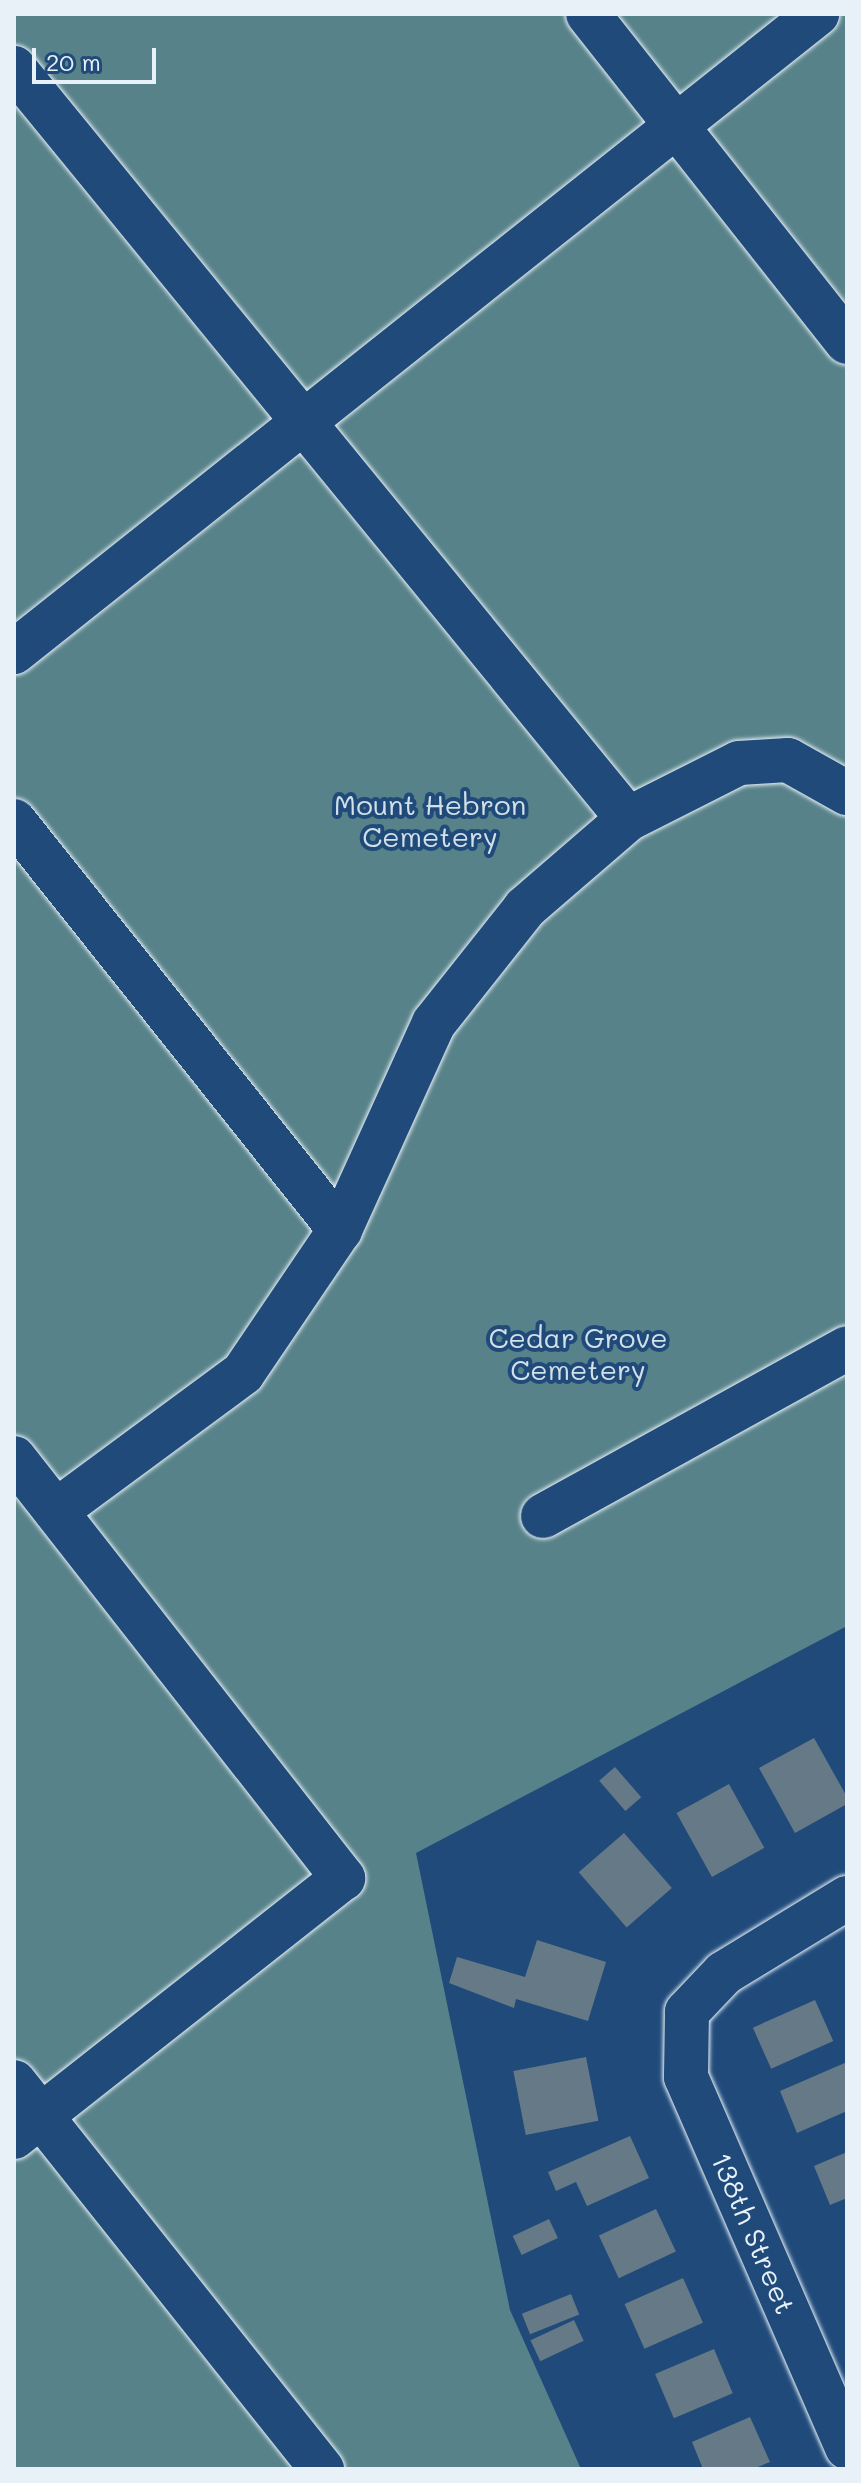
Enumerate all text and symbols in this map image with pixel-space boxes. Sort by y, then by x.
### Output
scale bar [36,32,160,82]
text: 20 m [46,46,101,77]
park label: Mount Hebron Cemetery [334,787,526,853]
park label: Cedar Grove Cemetery [488,1320,668,1386]
street label: 138th Street [705,2147,803,2319]

